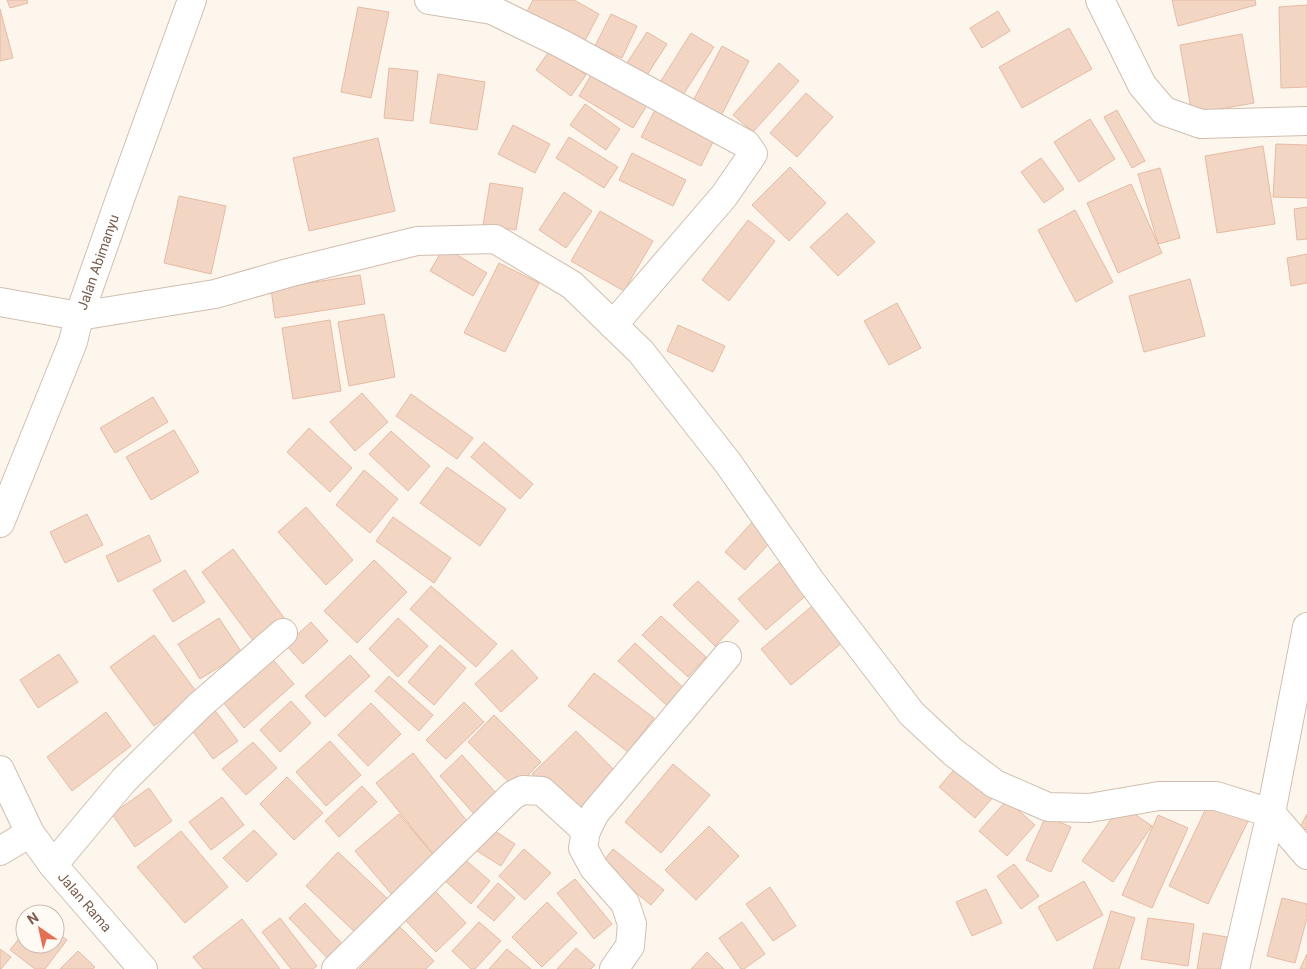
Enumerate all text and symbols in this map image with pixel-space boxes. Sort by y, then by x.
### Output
street label: Jalan Abimanyu [74,212,122,312]
street label: Jalan Rama [55,869,115,935]
north arrow [15,904,65,954]
text: N [24,909,41,928]

